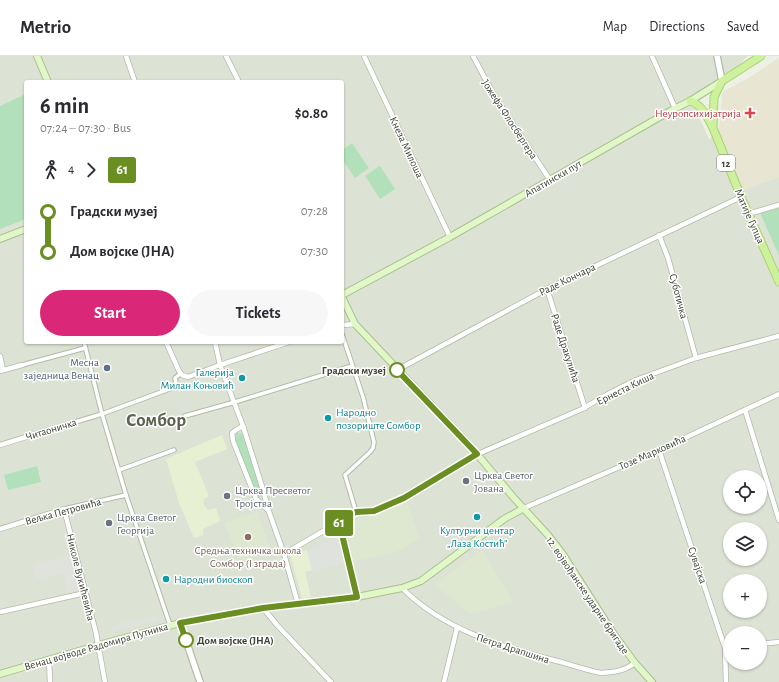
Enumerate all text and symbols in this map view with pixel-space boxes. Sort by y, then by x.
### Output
text: Metrio [20,18,71,37]
text: Map [603,20,627,34]
text: Directions [649,20,705,34]
text: Saved [727,20,759,34]
street label: Јожефа Флосбергера [480,77,539,161]
text: 6 min [40,95,89,117]
text: $0.80 [295,106,328,121]
marker: Неуропсихијатрија [744,107,756,119]
place label: Неуропсихијатрија [655,108,741,119]
street label: Кнеза Милоша [388,115,426,180]
text: 07:24 – 07:30 · Bus [40,122,131,135]
road number: 12 [717,155,735,171]
street label: Апатински пут [523,158,584,199]
icon: walk [40,159,62,181]
icon: forward [80,159,102,181]
text: 4 [68,163,74,176]
text: 61 [116,163,128,177]
street label: Матије Гупца [733,187,767,245]
text: Градски музеј [70,204,158,219]
text: 07:28 [301,205,328,218]
text: Дом војске (ЈНА) [70,244,175,259]
text: 07:30 [301,245,328,258]
street label: Раде Кончара [537,261,597,298]
street label: Суботичка [667,272,690,320]
button: Start [40,290,180,336]
button: Tickets [188,290,328,336]
street label: Раде Дракулића [549,312,582,384]
place label: Месна заједница Венац [24,357,99,381]
marker: Градски музеј [389,362,405,378]
marker: Месна заједница Венац [102,363,112,373]
place label: Градски музеј [322,365,386,376]
place label: Галерија Милан Коњовић [160,367,234,391]
street label: Ернеста Киша [595,370,656,407]
marker: Галерија Милан Коњовић [237,373,247,383]
place label: Народно позориште Сомбор [336,407,421,431]
district label: Сомбор [126,411,186,430]
marker: Народно позориште Сомбор [323,413,333,423]
street label: Читаоничка [24,417,78,442]
street label: Тозе Марковића [617,433,687,472]
place label: Црква Светог Јована [474,470,533,494]
map controls [723,470,767,670]
button: locate [723,470,767,514]
marker: Црква Светог Јована [461,476,471,486]
place label: Црква Пресветог Тројства [235,485,311,509]
marker: Црква Пресветог Тројства [222,491,232,501]
street label: Вељка Петровића [24,496,102,527]
line badge: 61 [321,510,357,536]
place label: Црква Светог Георгија [117,512,176,536]
marker: Културни центар „Лаза Костић” [472,512,482,522]
text: 61 [333,516,345,530]
marker: Црква Светог Георгија [104,518,114,528]
button: layers [723,522,767,566]
place label: Културни центар „Лаза Костић” [440,525,515,549]
street label: Николе Вукићевића [64,532,97,622]
marker: Средња техничка школа Сомбор (I зграда) [243,532,253,542]
street label: 12. војвођанске ударне бригаде [544,535,631,656]
place label: Средња техничка школа Сомбор (I зграда) [195,545,301,569]
street label: Сувајска [686,545,709,585]
marker: Народни биоскоп [161,574,171,584]
place label: Народни биоскоп [174,574,253,585]
button: + [723,574,767,618]
street label: Венац војводе Радомира Путника [23,621,169,672]
button: − [723,626,767,670]
street label: Петра Драпшина [475,631,551,665]
marker: Дом војске (ЈНА) [178,632,194,648]
place label: Дом војске (ЈНА) [197,635,274,646]

